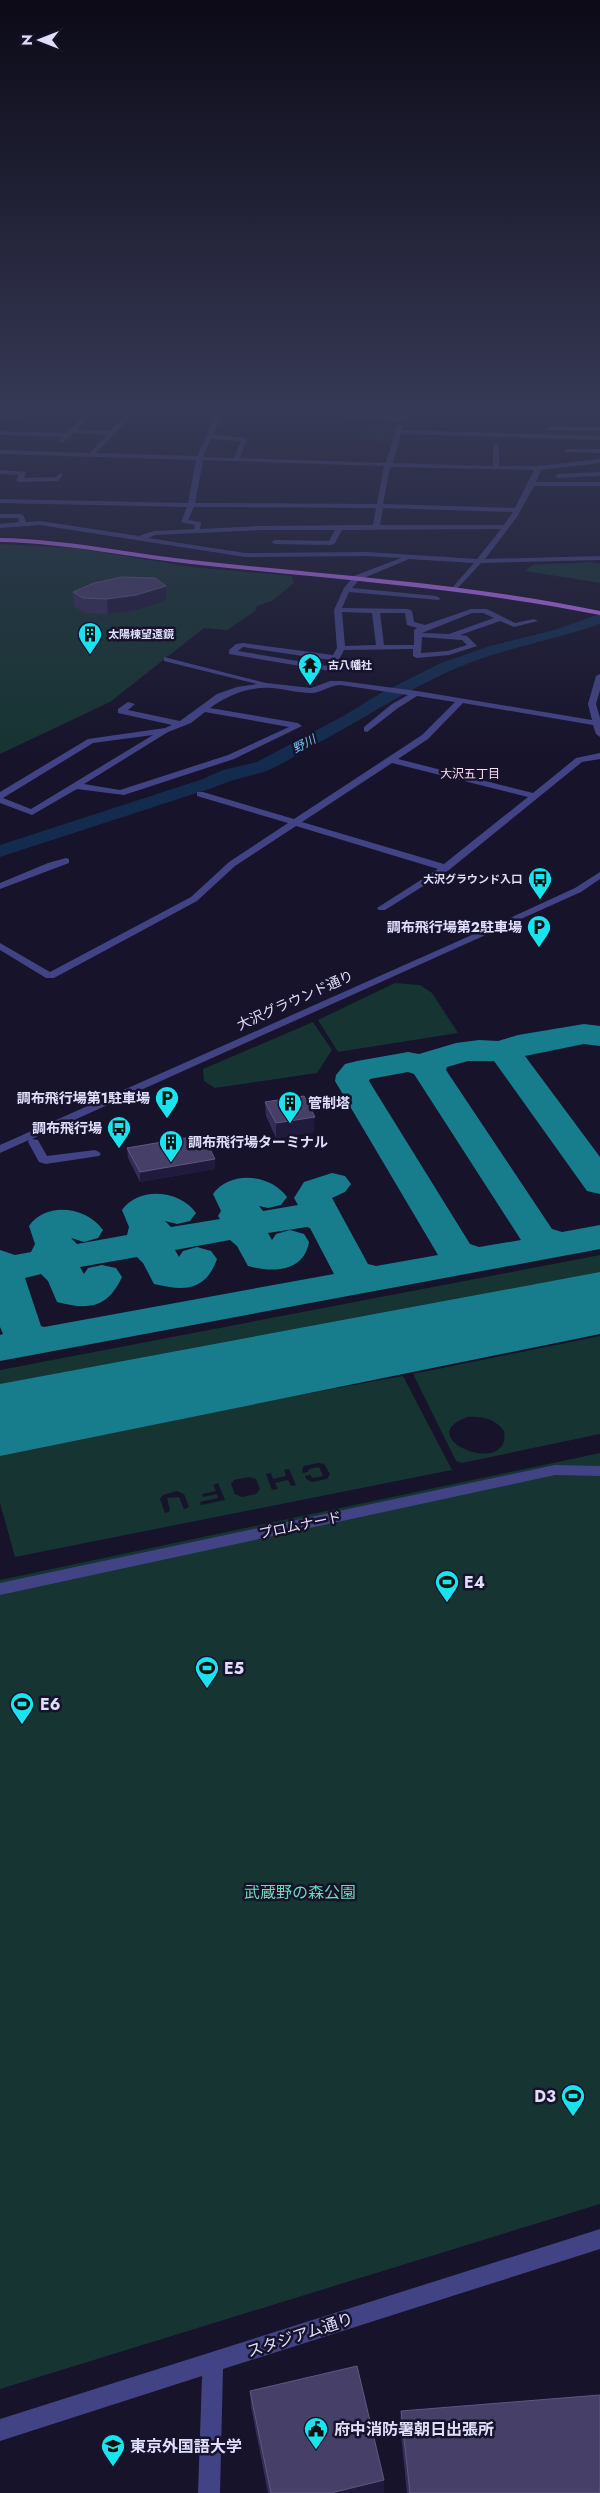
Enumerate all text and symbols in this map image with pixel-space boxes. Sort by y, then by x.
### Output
north arrow [15,15,65,65]
text: N [17,34,37,46]
building icon: 太陽棟望遠鏡 [77,621,103,655]
place label: 太陽棟望遠鏡 [108,626,175,642]
temple icon: 古八幡社 [297,652,323,686]
place label: 古八幡社 [328,657,372,673]
water label: 野川 [289,729,321,758]
district label: 大沢五丁目 [440,765,500,783]
bus stop icon: 大沢グラウンド入口 [527,866,553,900]
place label: 大沢グラウンド入口 [423,871,522,887]
parking icon: 調布飛行場第2駐車場 [526,914,552,948]
place label: 調布飛行場第2駐車場 [387,917,522,937]
street label: 大沢グラウンド通り [233,965,357,1035]
parking icon: 調布飛行場第1駐車場 [154,1085,180,1119]
place label: 調布飛行場第1駐車場 [17,1088,150,1108]
building icon: 管制塔 [277,1090,303,1124]
place label: 管制塔 [308,1093,350,1113]
bus stop icon: 調布飛行場 [106,1115,132,1149]
place label: 調布飛行場 [32,1118,102,1138]
building icon: 調布飛行場ターミナル [158,1129,184,1163]
place label: 調布飛行場ターミナル [188,1132,328,1152]
street label: プロムナード [257,1506,343,1544]
sports icon: E4 [434,1569,460,1603]
place label: E4 [464,1571,485,1594]
sports icon: E5 [194,1655,220,1689]
place label: E5 [224,1657,244,1680]
sports icon: E6 [9,1691,35,1725]
place label: E6 [40,1693,60,1716]
park label: 武蔵野の森公園 [244,1881,356,1904]
sports icon: D3 [560,2083,586,2117]
place label: D3 [534,2085,556,2108]
street label: スタジアム通り [244,2307,356,2363]
public building icon: 府中消防署朝日出張所 [303,2416,329,2450]
place label: 府中消防署朝日出張所 [334,2418,494,2441]
school or university icon: 東京外国語大学 [100,2433,126,2467]
place label: 東京外国語大学 [130,2435,242,2458]

